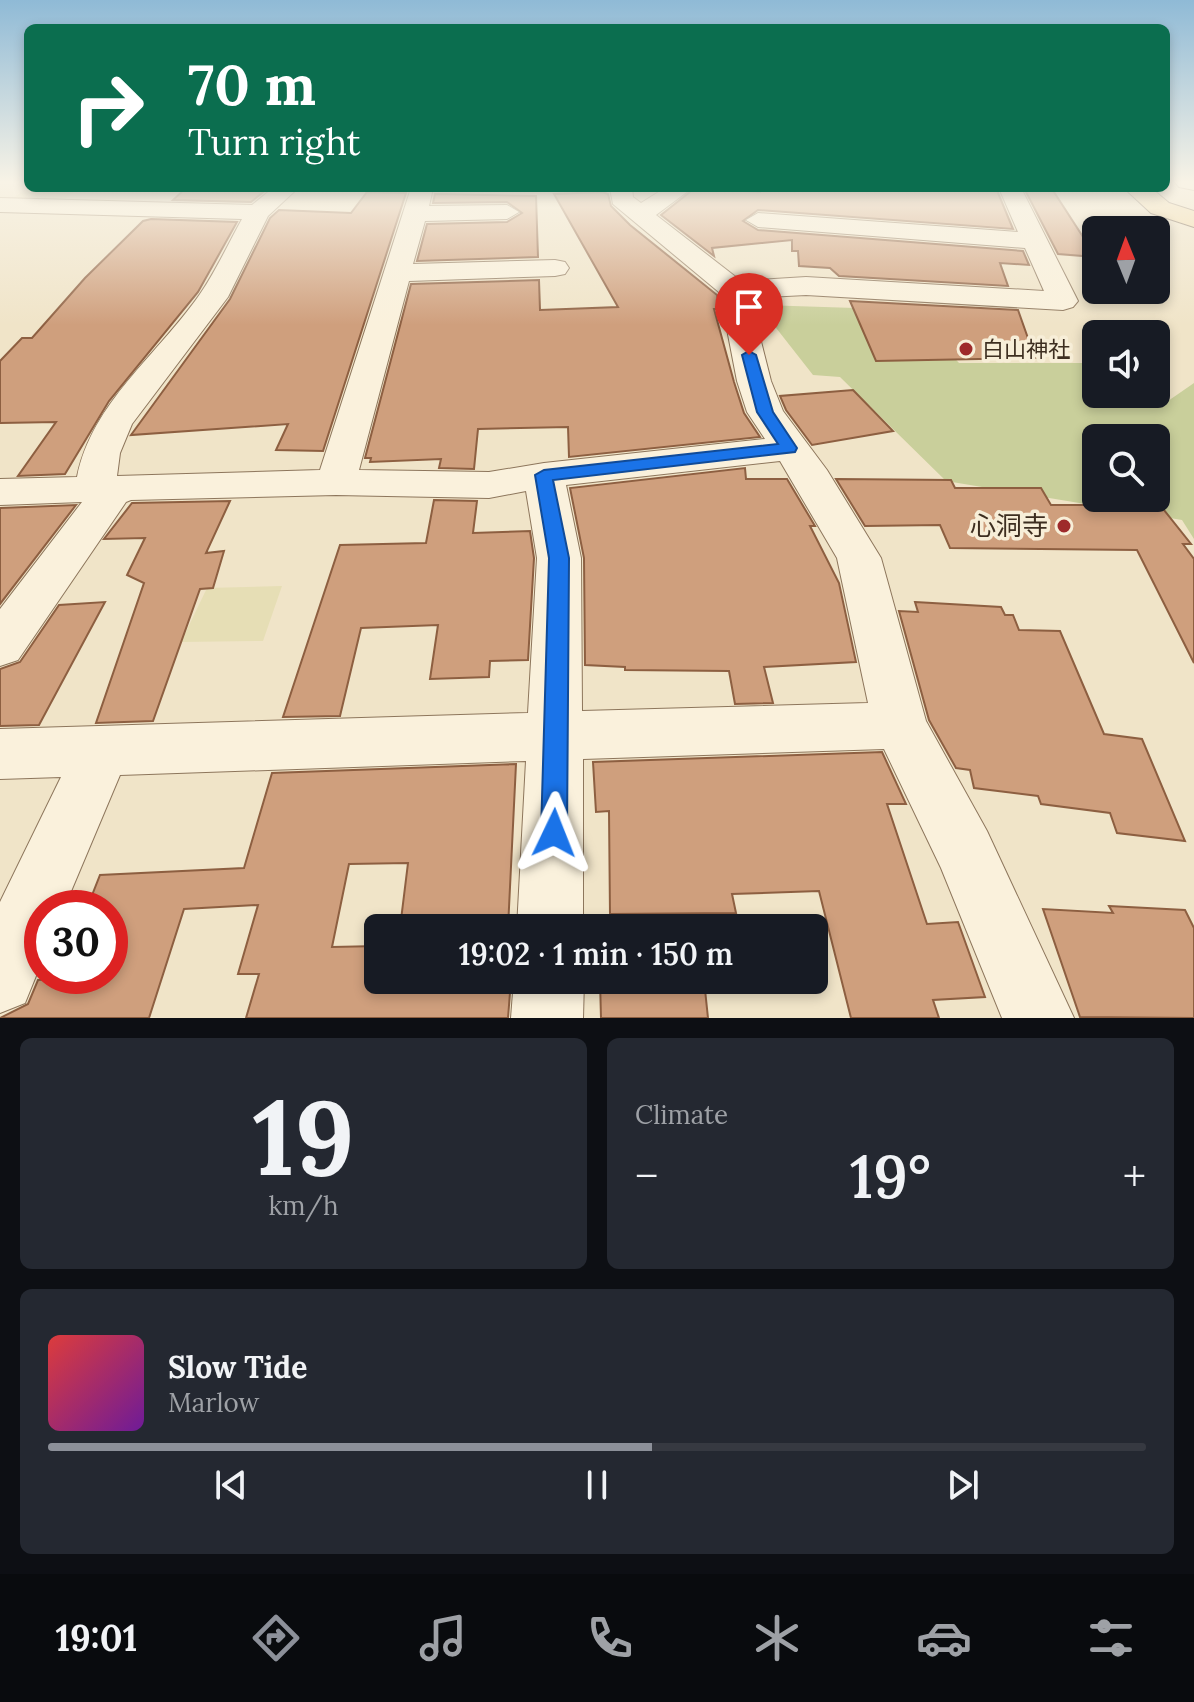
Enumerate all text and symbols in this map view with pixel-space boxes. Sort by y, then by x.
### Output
text: 70 m [188,49,316,120]
icon: right [56,56,160,160]
text: Turn right [188,119,361,165]
north arrow [1082,216,1170,304]
map controls [1082,216,1170,512]
pin [715,273,783,355]
icon: arrive [727,285,771,329]
button: sound [1082,320,1170,408]
place label: 白山神社 [982,335,1070,363]
marker: 白山神社 [957,340,975,358]
button: search [1082,424,1170,512]
place label: 心洞寺 [970,509,1048,542]
marker: 心洞寺 [1055,517,1073,535]
position arrow [512,791,596,875]
speed limit sign: 30 [24,890,128,994]
text: 19:02 · 1 min · 150 m [459,935,733,973]
text: 19 [252,1070,355,1203]
text: Climate [635,1098,728,1131]
text: 19° [850,1138,931,1214]
text: − [635,1148,658,1204]
text: + [1123,1148,1146,1204]
text: km/h [268,1189,339,1222]
text: Slow Tide [168,1348,307,1386]
text: Marlow [168,1386,259,1419]
icon: previous [209,1463,253,1507]
icon: pause [575,1463,619,1507]
icon: next [941,1463,985,1507]
icon: directions [248,1610,304,1666]
icon: music [415,1610,471,1666]
icon: phone [582,1610,638,1666]
icon: climate [749,1610,805,1666]
icon: car [916,1610,972,1666]
icon: filters [1083,1610,1139,1666]
text: 19:01 [55,1615,137,1661]

